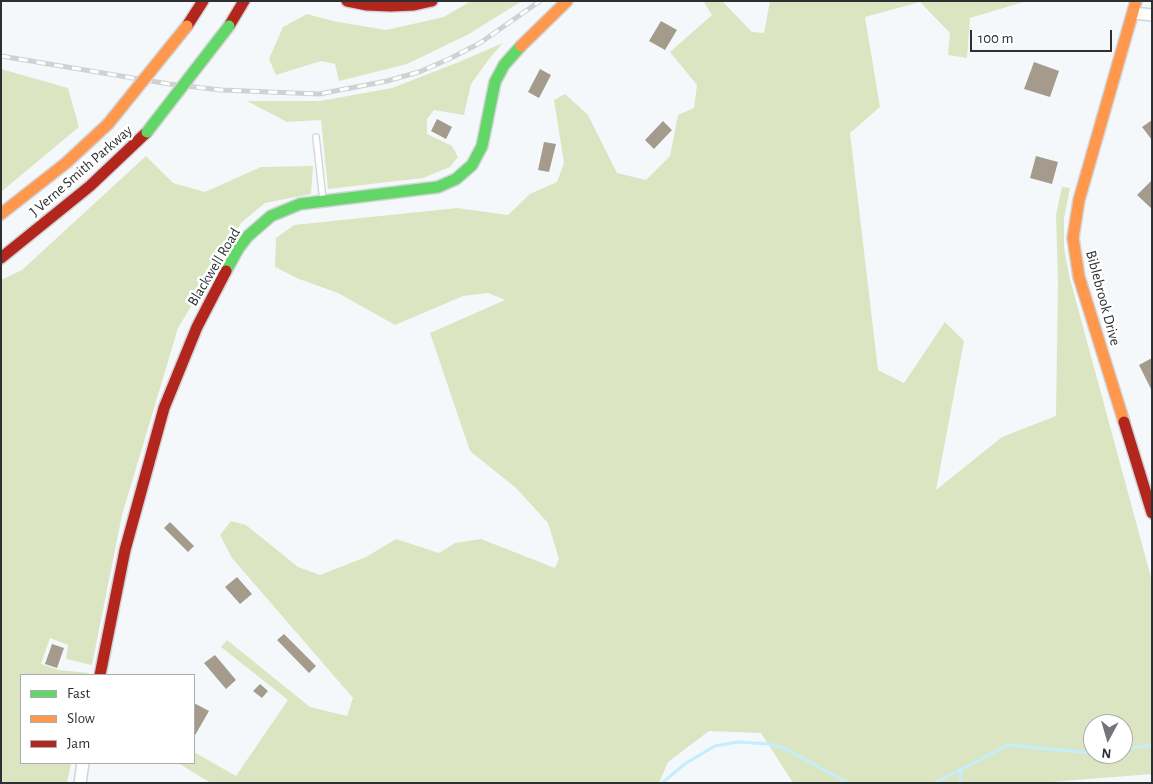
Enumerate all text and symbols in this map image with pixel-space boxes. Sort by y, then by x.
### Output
scale bar [973,20,1116,52]
text: 100 m [978,31,1013,46]
street label: J Verne Smith Parkway [26,121,136,221]
street label: Blackwell Road [184,225,244,309]
street label: Biblebrook Drive [1082,249,1124,347]
legend [20,674,195,764]
text: Fast [67,686,90,701]
text: Slow [67,711,95,726]
north arrow [1083,714,1133,764]
text: Jam [67,736,90,751]
text: N [1101,745,1112,760]

